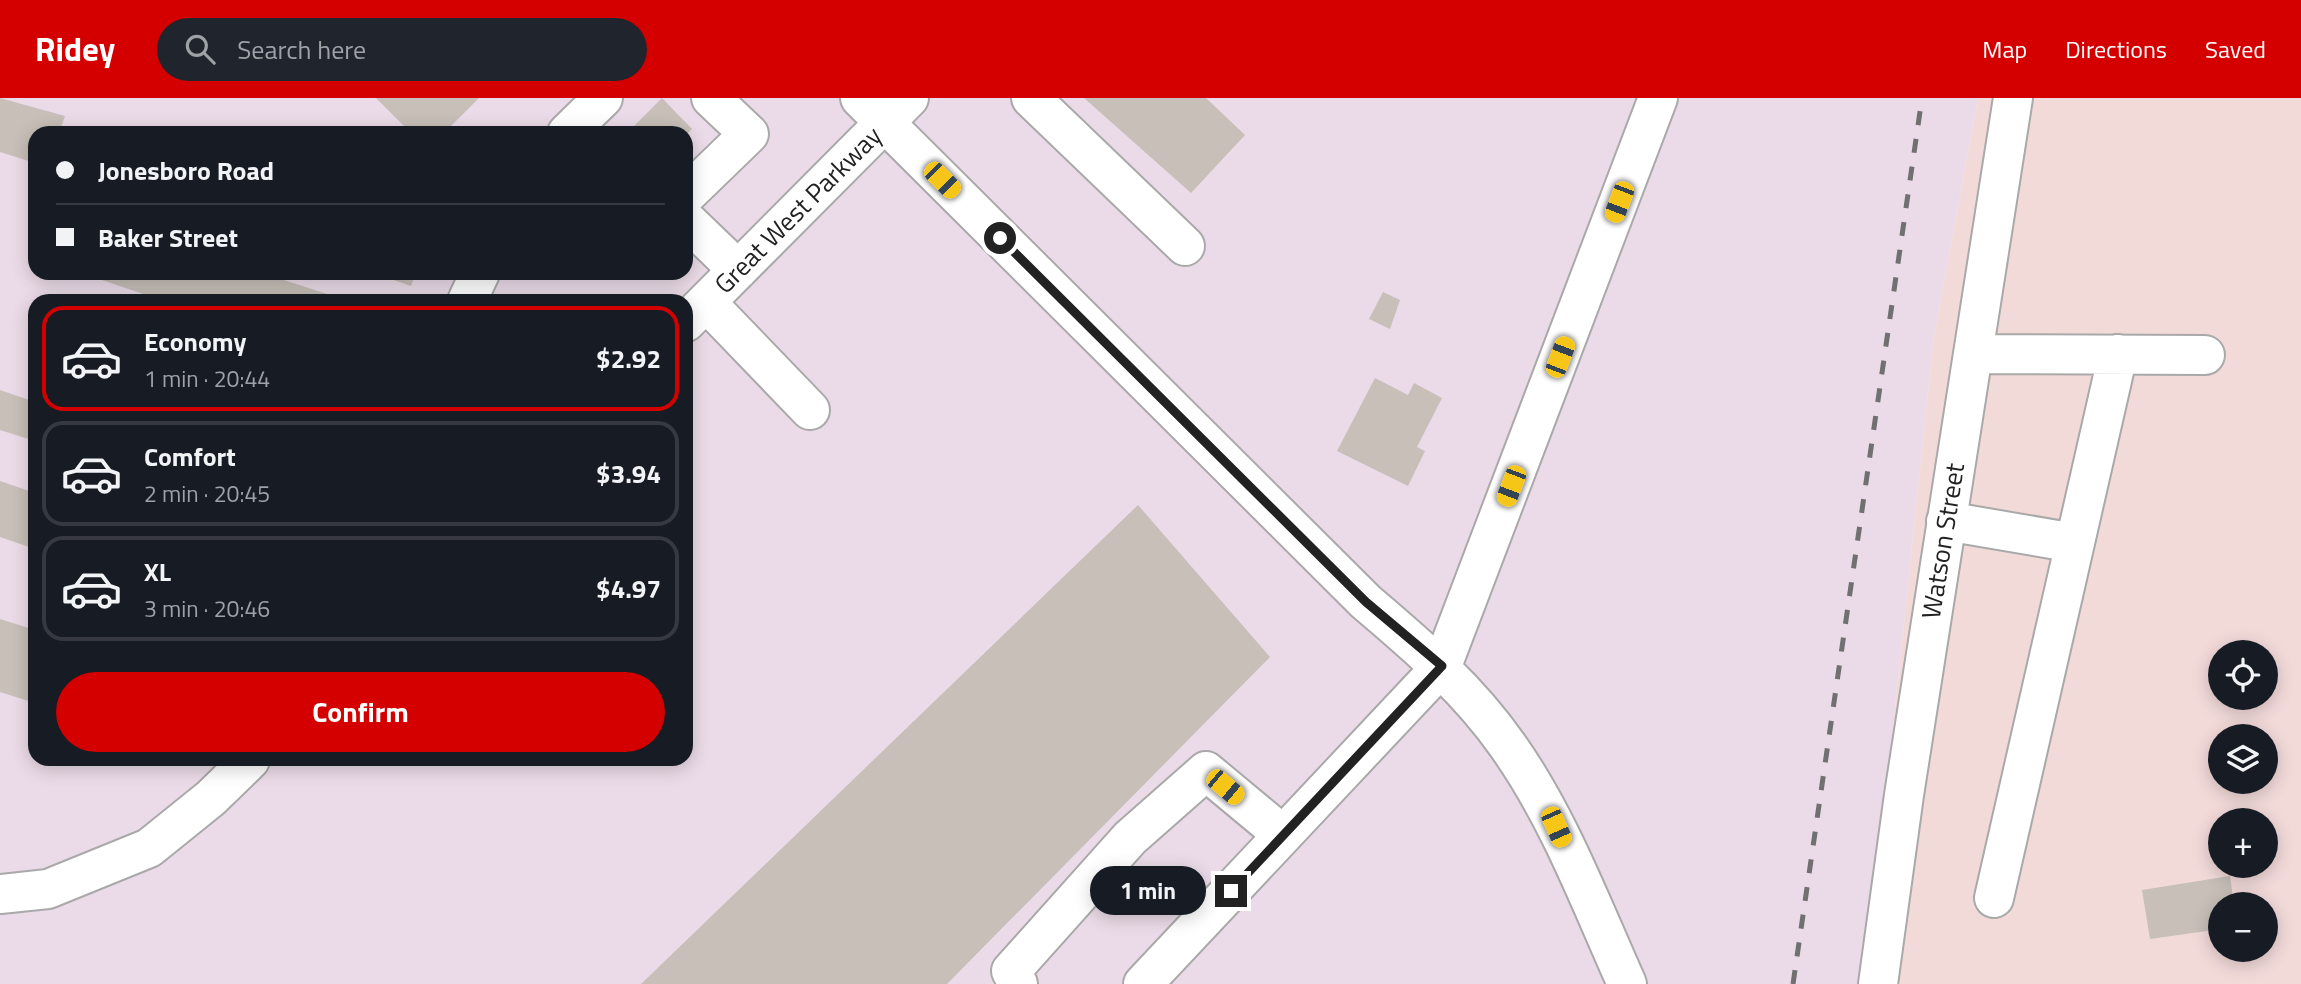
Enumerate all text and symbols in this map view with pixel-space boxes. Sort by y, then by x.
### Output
search box [157,18,647,81]
text: Ridey [35,24,115,74]
icon: search [181,30,219,68]
text: Search here [237,30,366,69]
text: Map [1982,31,2027,67]
text: Directions [2065,31,2167,67]
text: Saved [2205,31,2266,67]
street label: Great West Parkway [705,117,890,302]
text: Jonesboro Road [98,151,274,190]
car [920,158,965,202]
car [1602,179,1637,225]
text: Baker Street [98,218,238,257]
route start [984,222,1016,254]
text: Economy [144,322,246,361]
icon: car [60,327,123,390]
car [1543,334,1578,380]
text: $2.92 [596,339,661,378]
text: 1 min · 20:44 [144,361,270,396]
text: Comfort [144,437,236,476]
icon: car [60,442,123,505]
text: $3.94 [596,454,661,493]
street label: Watson Street [1911,460,1974,622]
car [1494,463,1529,509]
text: 2 min · 20:45 [144,476,270,511]
text: XL [144,552,171,591]
icon: car [60,557,123,620]
text: $4.97 [596,569,661,608]
text: 3 min · 20:46 [144,591,270,626]
map controls [2208,640,2278,962]
button: locate [2208,640,2278,710]
button: Confirm [56,672,665,752]
button: layers [2208,724,2278,794]
car [1203,765,1248,809]
car [1538,804,1575,850]
button: + [2208,808,2278,878]
callout: 1 min [1091,866,1206,916]
text: 1 min [1120,873,1176,908]
route end [1215,875,1247,907]
button: − [2208,892,2278,962]

